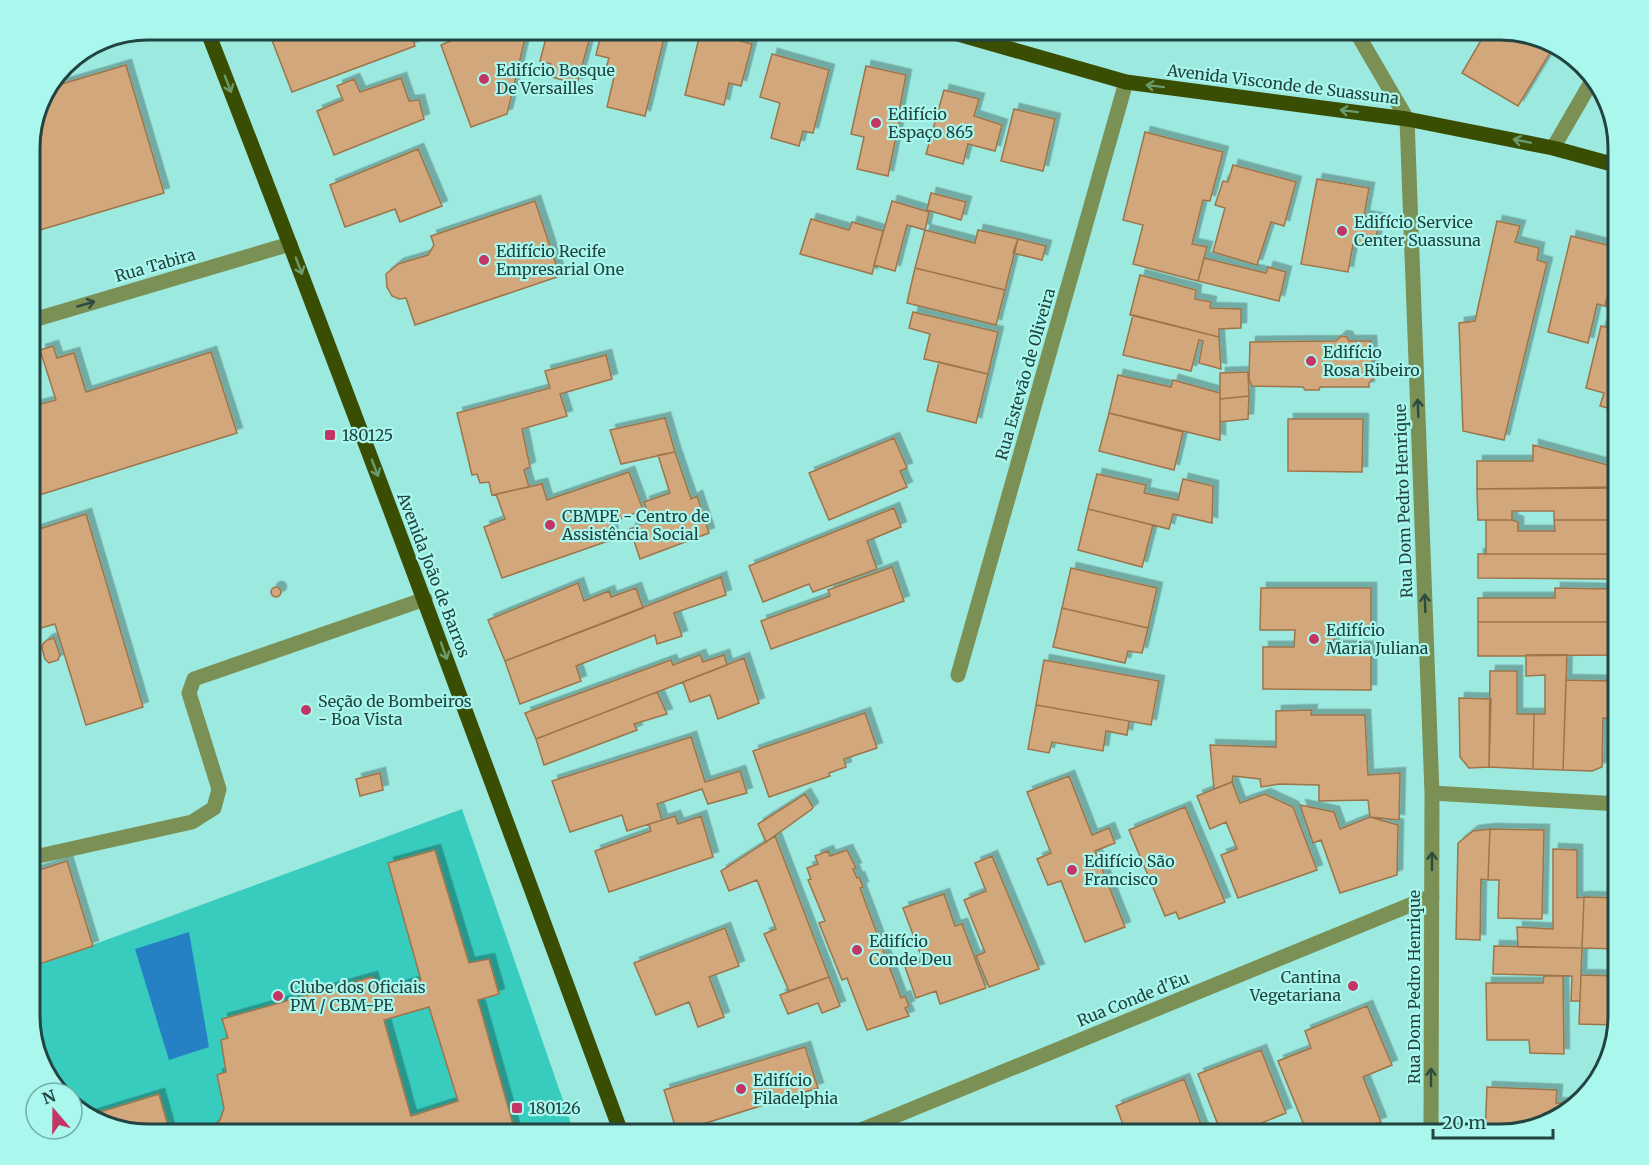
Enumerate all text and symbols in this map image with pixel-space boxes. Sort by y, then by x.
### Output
place label: Edifício Bosque De Versailles [496,60,615,98]
street label: Avenida Visconde de Suassuna [1165,60,1401,108]
marker: Edifício Bosque De Versailles [477,72,491,86]
one-way arrow [223,75,234,93]
one-way arrow [1146,80,1166,91]
place label: Edifício Espaço 865 [888,104,974,142]
one-way arrow [1339,105,1359,116]
marker: Edifício Espaço 865 [869,116,883,130]
one-way arrow [1512,135,1532,146]
place label: Edifício Service Center Suassuna [1354,212,1481,250]
marker: Edifício Service Center Suassuna [1335,224,1349,238]
place label: Edifício Recife Empresarial One [496,241,624,279]
street label: Rua Tabira [112,244,198,286]
marker: Edifício Recife Empresarial One [477,253,491,267]
one-way arrow [294,256,305,275]
street label: Rua Estevão de Oliveira [991,285,1059,462]
one-way arrow [76,298,95,309]
place label: Edifício Rosa Ribeiro [1323,342,1420,380]
marker: Edifício Rosa Ribeiro [1304,354,1318,368]
one-way arrow [1412,398,1423,418]
street label: Rua Dom Pedro Henrique [1390,403,1416,599]
place label: 180125 [342,425,393,445]
marker: 180125 [323,428,337,442]
one-way arrow [370,458,381,477]
street label: Avenida João de Barros [393,489,475,660]
place label: CBMPE - Centro de Assistência Social [561,506,709,544]
marker: CBMPE - Centro de Assistência Social [543,518,557,532]
one-way arrow [1419,593,1431,613]
place label: Edifício Maria Juliana [1326,620,1429,658]
marker: Edifício Maria Juliana [1307,632,1321,646]
one-way arrow [439,641,450,660]
place label: Seção de Bombeiros - Boa Vista [318,691,472,729]
marker: Seção de Bombeiros - Boa Vista [299,703,313,717]
place label: Edifício São Francisco [1084,851,1175,889]
one-way arrow [1426,851,1438,871]
marker: Edifício São Francisco [1065,863,1079,877]
street label: Rua Dom Pedro Henrique [1404,890,1424,1084]
place label: Edifício Conde Deu [869,931,952,969]
marker: Edifício Conde Deu [850,943,864,957]
street label: Rua Conde d'Eu [1074,967,1192,1031]
place label: Cantina Vegetariana [1249,967,1341,1005]
place label: Clube dos Oficiais PM / CBM-PE [290,977,426,1015]
marker: Cantina Vegetariana [1346,979,1360,993]
marker: Clube dos Oficiais PM / CBM-PE [271,989,285,1003]
one-way arrow [1425,1067,1437,1087]
place label: Edifício Filadelphia [753,1070,838,1108]
north arrow [24,1081,84,1141]
marker: Edifício Filadelphia [734,1082,748,1096]
text: N [40,1085,59,1108]
place label: 180126 [529,1098,581,1118]
marker: 180126 [510,1101,524,1115]
scale bar [1433,1102,1553,1140]
text: 20 m [1442,1111,1486,1134]

